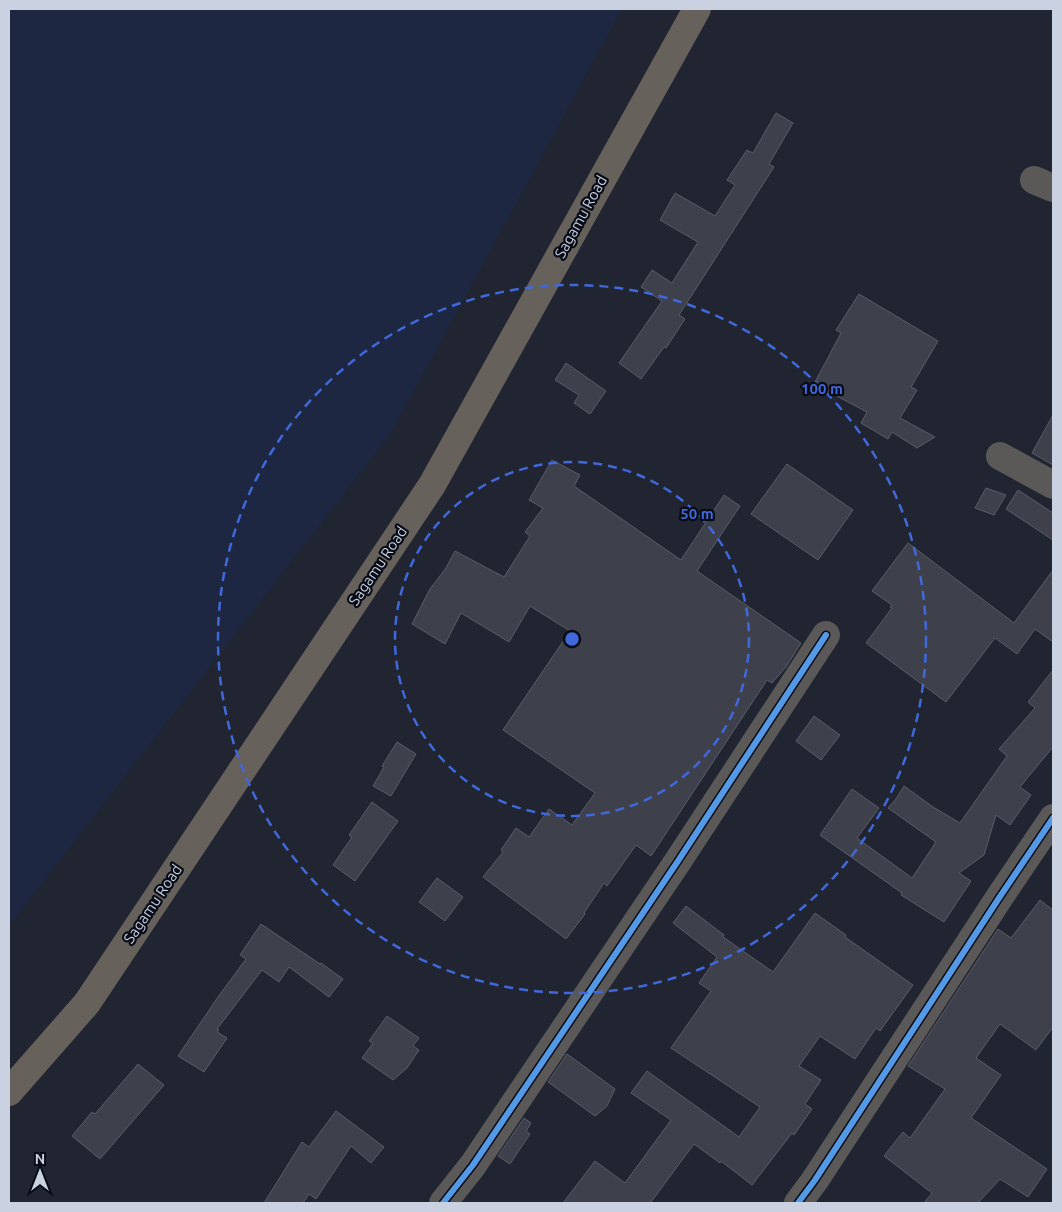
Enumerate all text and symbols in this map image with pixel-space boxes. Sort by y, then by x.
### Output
street label: Sagamu Road [551,173,610,261]
text: 100 m [801,380,843,397]
text: 50 m [680,505,714,522]
street label: Sagamu Road [345,523,410,608]
centre of rings [563,630,581,648]
street label: Sagamu Road [120,861,185,946]
north arrow [15,1147,65,1197]
text: N [35,1151,45,1167]

